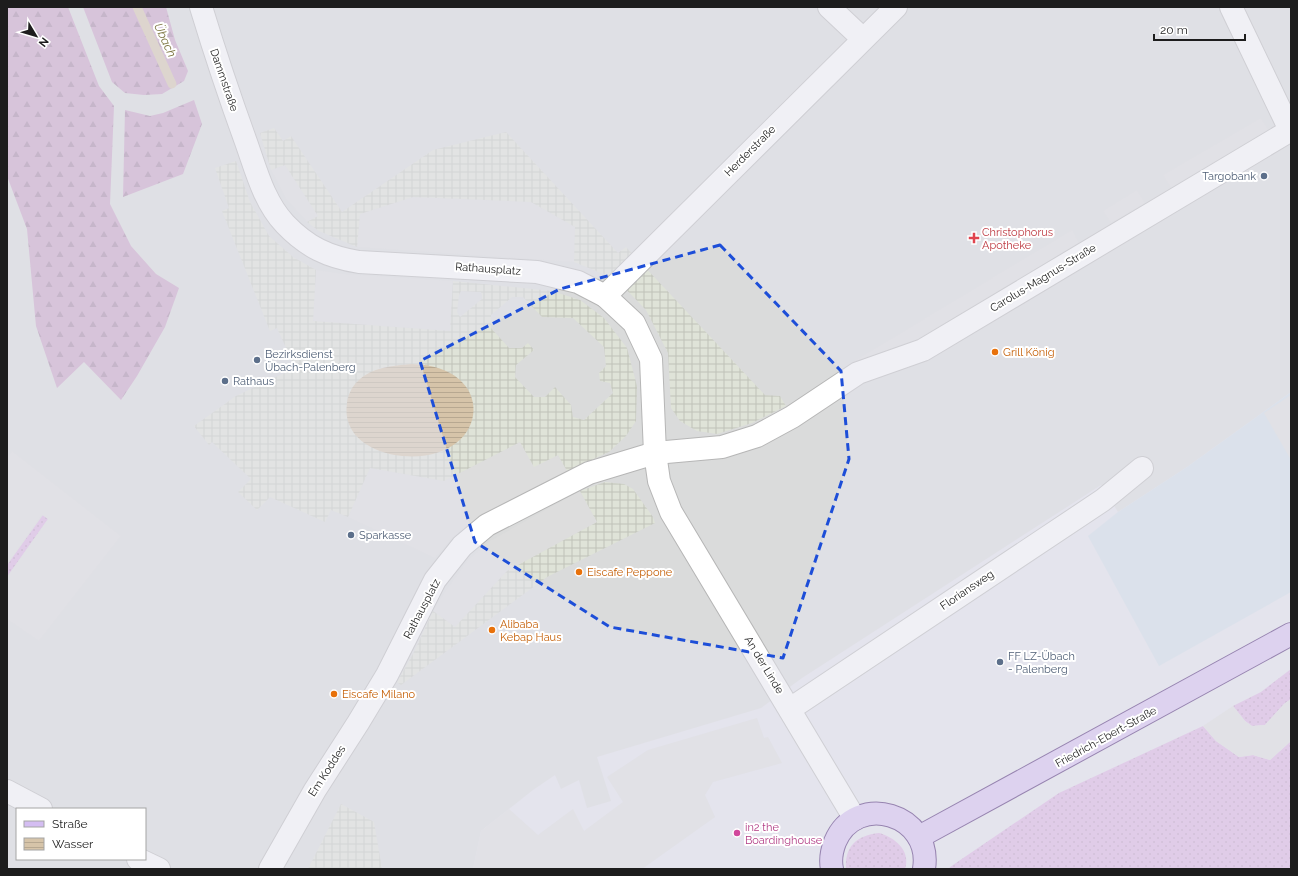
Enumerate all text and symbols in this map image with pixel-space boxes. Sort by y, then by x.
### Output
north arrow [16,16,56,56]
scale bar [1154,16,1245,42]
water label: Übach [151,21,179,59]
text: 20 m [1160,23,1188,37]
text: N [36,35,51,49]
street label: Dammstraße [207,47,241,114]
street label: Herderstraße [722,122,779,179]
place label: Targobank [1202,170,1256,183]
marker: Targobank [1259,171,1269,181]
place label: Christophorus Apotheke [982,226,1053,252]
marker: Christophorus Apotheke [969,233,979,243]
street label: Carolus-Magnus-Straße [988,241,1099,315]
street label: Rathausplatz [455,260,522,278]
place label: Grill König [1003,346,1054,359]
marker: Grill König [990,347,1000,357]
place label: Bezirksdienst Übach-Palenberg [265,348,356,374]
marker: Bezirksdienst Übach-Palenberg [252,355,262,365]
place label: Rathaus [233,375,274,388]
marker: Rathaus [220,376,230,386]
place label: Sparkasse [359,529,412,542]
marker: Sparkasse [346,530,356,540]
place label: Eiscafe Peppone [587,566,673,579]
marker: Eiscafe Peppone [574,567,584,577]
street label: Floriansweg [938,567,996,613]
street label: Rathausplatz [401,576,443,641]
place label: Alibaba Kebap Haus [500,618,561,644]
marker: Alibaba Kebap Haus [487,625,497,635]
street label: An der Linde [742,634,787,697]
place label: FF LZ-Übach - Palenberg [1008,650,1075,676]
marker: FF LZ-Übach - Palenberg [995,657,1005,667]
place label: Eiscafe Milano [342,688,416,701]
marker: Eiscafe Milano [329,689,339,699]
street label: Friedrich-Ebert-Straße [1053,703,1159,770]
street label: Em Koddes [306,743,348,799]
legend [16,808,146,860]
text: Straße [52,817,88,831]
place label: in2 the Boardinghouse [745,821,823,847]
marker: in2 the Boardinghouse [732,828,742,838]
text: Wasser [52,837,94,851]

